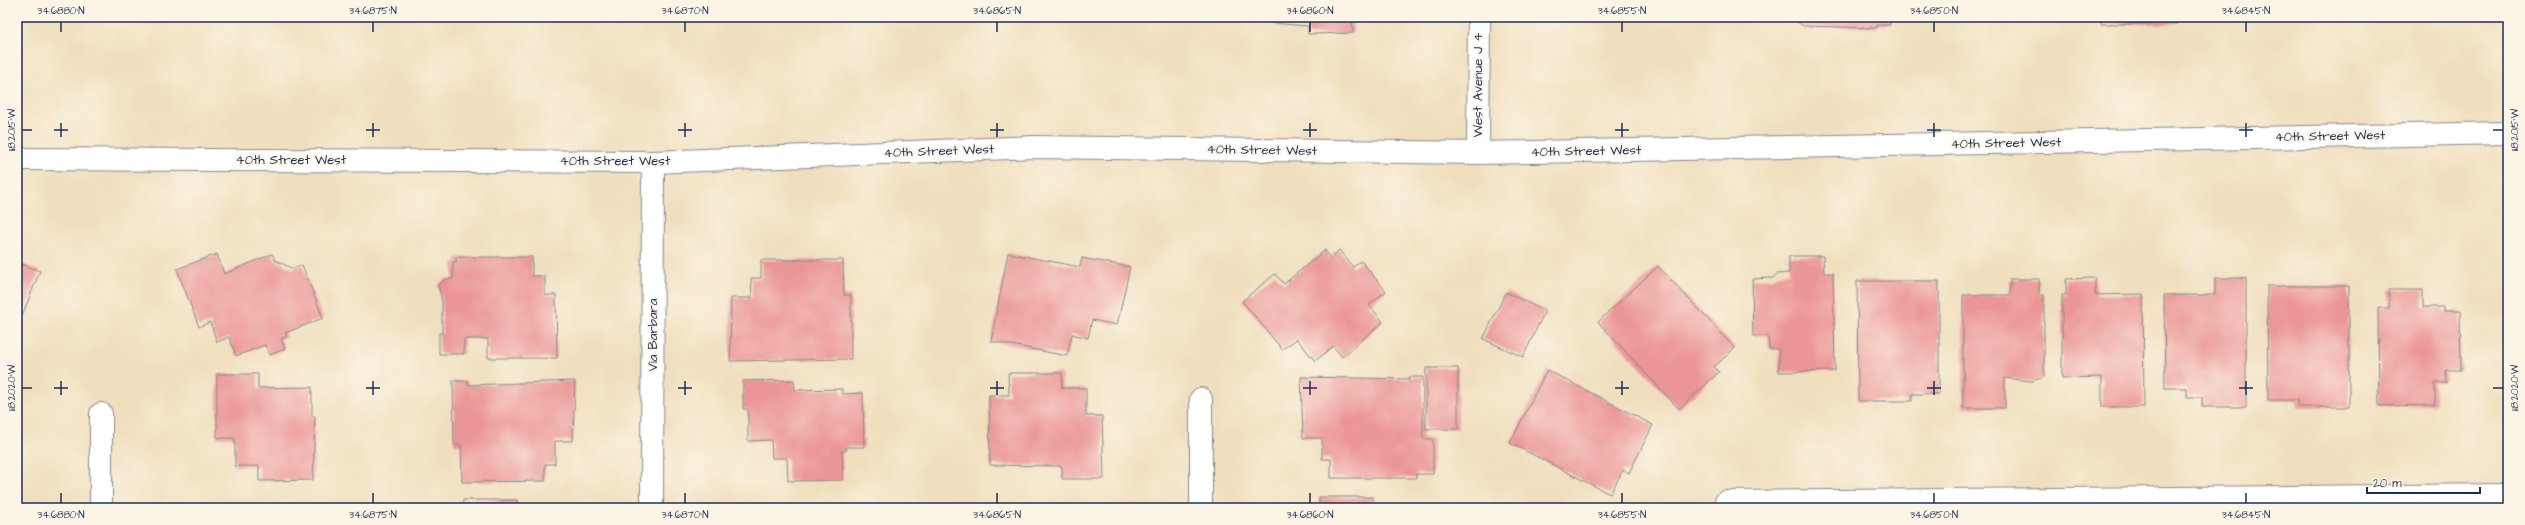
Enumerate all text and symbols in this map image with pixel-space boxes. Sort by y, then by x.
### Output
text: 34.6880°N [37,4,85,18]
text: 34.6875°N [349,4,397,18]
text: 34.6870°N [662,4,708,18]
text: 34.6865°N [973,4,1021,18]
text: 34.6860°N [1286,4,1334,18]
text: 34.6855°N [1598,4,1646,18]
text: 34.6850°N [1910,4,1958,18]
text: 34.6845°N [2222,4,2270,18]
street label: West Avenue J 4 [1469,33,1487,137]
text: 118.2015°W [5,108,19,151]
text: 118.2015°W [2508,108,2522,151]
street label: 40th Street West [2275,126,2386,146]
street label: 40th Street West [1951,133,2062,153]
street label: 40th Street West [884,140,995,162]
street label: 40th Street West [1207,140,1318,160]
street label: 40th Street West [1531,141,1642,161]
street label: 40th Street West [236,151,347,169]
street label: 40th Street West [560,152,671,170]
street label: Via Barbara [644,298,662,371]
text: 118.2020°W [5,364,19,411]
text: 118.2020°W [2508,364,2522,411]
scale bar [2367,469,2480,495]
text: 20 m [2373,475,2402,492]
text: 34.6880°N [37,508,85,522]
text: 34.6875°N [349,508,397,522]
text: 34.6870°N [662,508,708,522]
text: 34.6865°N [973,508,1021,522]
text: 34.6860°N [1286,508,1334,522]
text: 34.6855°N [1598,508,1646,522]
text: 34.6850°N [1910,508,1958,522]
text: 34.6845°N [2222,508,2270,522]

